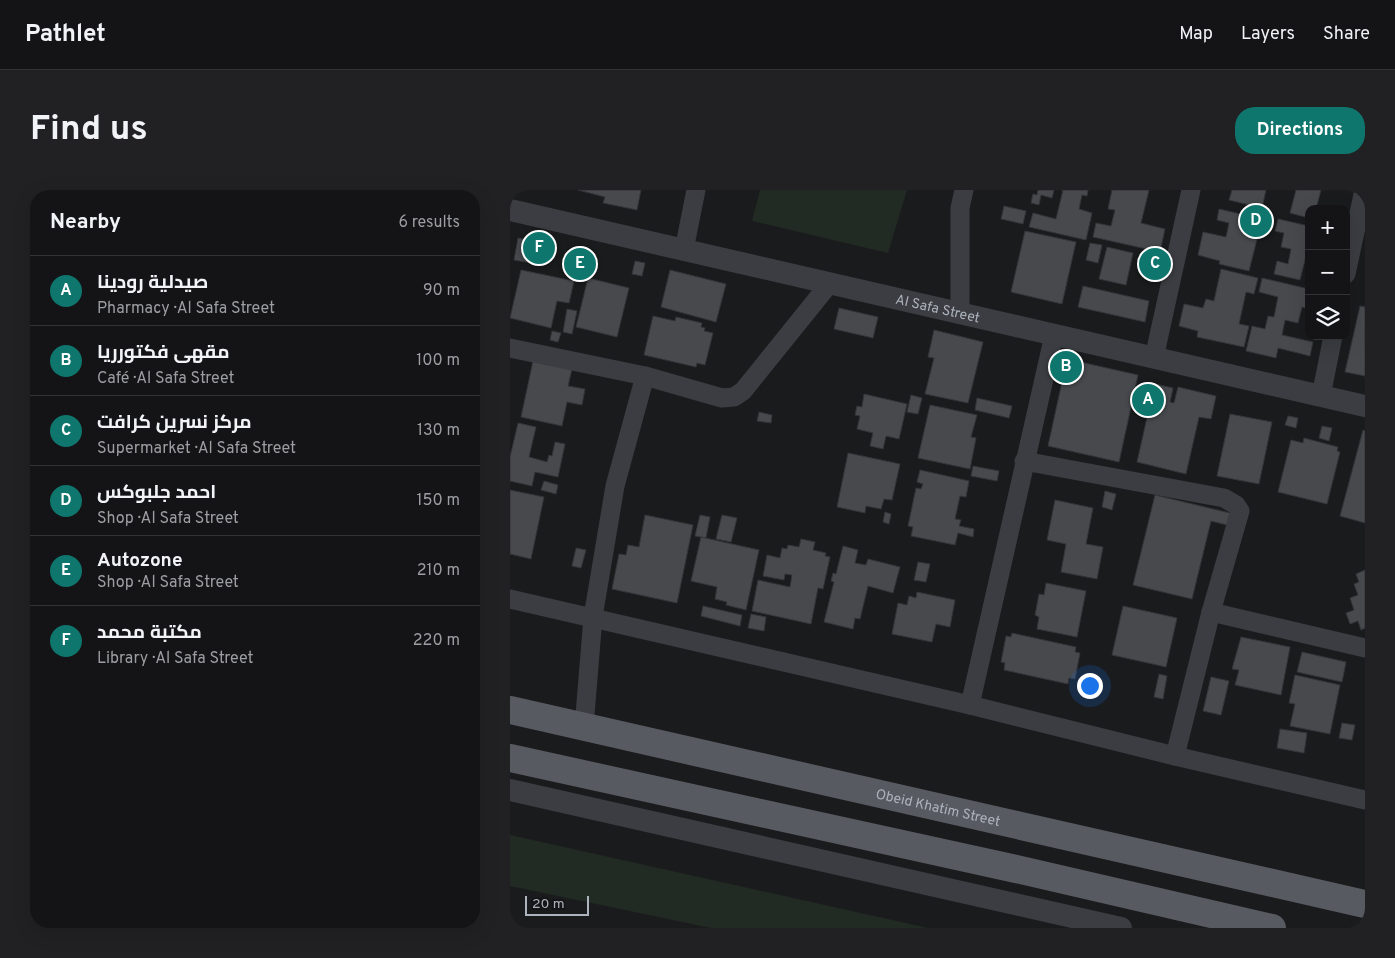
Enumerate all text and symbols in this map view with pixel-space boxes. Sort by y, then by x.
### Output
text: Pathlet [25,20,106,50]
text: Map [1179,23,1213,46]
text: Layers [1241,23,1295,46]
text: Share [1323,23,1370,46]
button: Directions [1235,107,1365,154]
text: Find us [30,108,148,152]
pin: D [1240,202,1272,240]
map controls [1305,205,1350,340]
button: + [1305,205,1350,250]
text: Nearby [50,209,121,236]
text: 6 results [398,213,460,233]
pin: F [523,229,555,267]
pin: E [564,245,596,283]
pin: C [1139,245,1171,283]
button: − [1305,250,1350,295]
text: صيدلية رودينا [97,271,208,295]
text: A [60,281,72,301]
text: 90 m [423,281,460,301]
street label: Al Safa Street [894,292,981,327]
button: layers [1305,295,1350,340]
text: Pharmacy · Al Safa Street [97,299,275,319]
text: مقهى فكتورريا [97,341,229,365]
pin: B [1050,348,1082,386]
text: B [60,351,72,371]
text: 100 m [416,351,460,371]
text: Café · Al Safa Street [97,369,235,389]
pin: A [1132,381,1164,419]
text: مركز نسرين كرافت [97,411,252,435]
text: C [61,421,71,441]
text: 130 m [417,421,460,441]
text: Supermarket · Al Safa Street [97,439,296,459]
text: احمد جلبوكس [97,481,216,505]
text: D [60,491,72,511]
text: 150 m [417,491,460,511]
text: Shop · Al Safa Street [97,509,239,529]
text: Autozone [97,549,183,573]
text: E [61,561,71,581]
text: 210 m [417,561,460,581]
text: Shop · Al Safa Street [97,573,239,593]
text: مكتبة محمد [97,621,202,645]
text: F [61,631,71,651]
text: 220 m [413,631,460,651]
text: Library · Al Safa Street [97,649,253,669]
your location [1077,673,1103,699]
street label: Obeid Khatim Street [874,786,1002,831]
scale bar [525,893,589,916]
text: 20 m [532,896,565,913]

